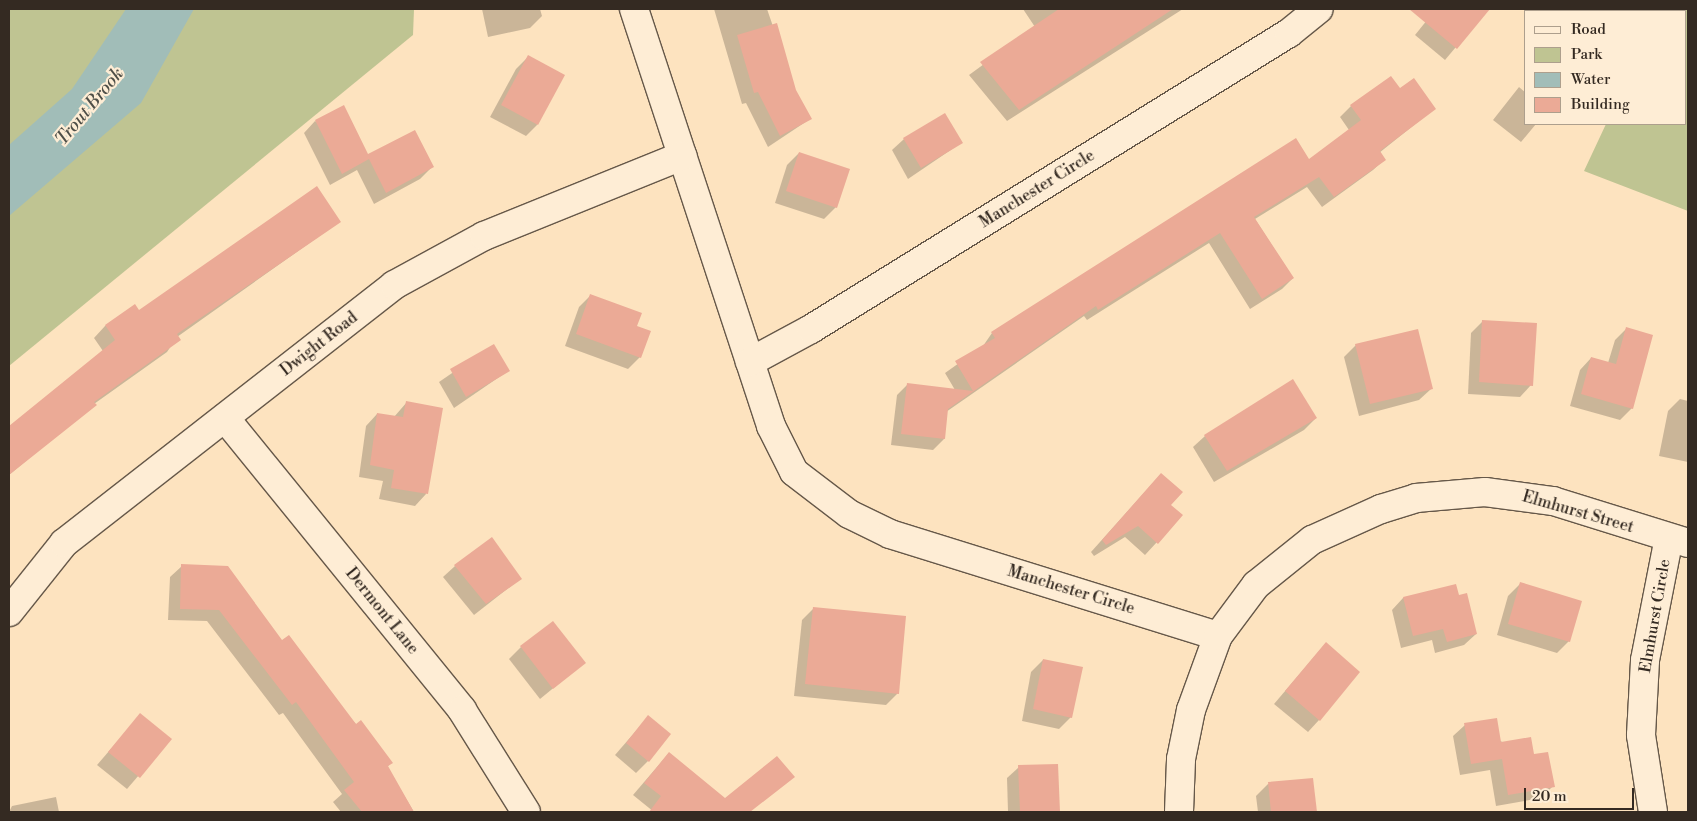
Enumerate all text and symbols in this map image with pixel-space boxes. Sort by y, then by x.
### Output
legend [1524,10,1687,125]
text: Road [1571,20,1606,39]
text: Park [1571,45,1602,64]
water label: Trout Brook [51,64,129,150]
text: Water [1571,70,1610,89]
text: Building [1571,95,1630,114]
street label: Manchester Circle [976,146,1098,232]
street label: Dwight Road [277,308,361,380]
street label: Elmhurst Street [1520,487,1636,537]
street label: Elmhurst Circle [1636,558,1674,674]
street label: Manchester Circle [1005,562,1137,618]
street label: Dermont Lane [341,564,423,658]
scale bar [1527,778,1637,810]
text: 20 m [1532,787,1567,806]

